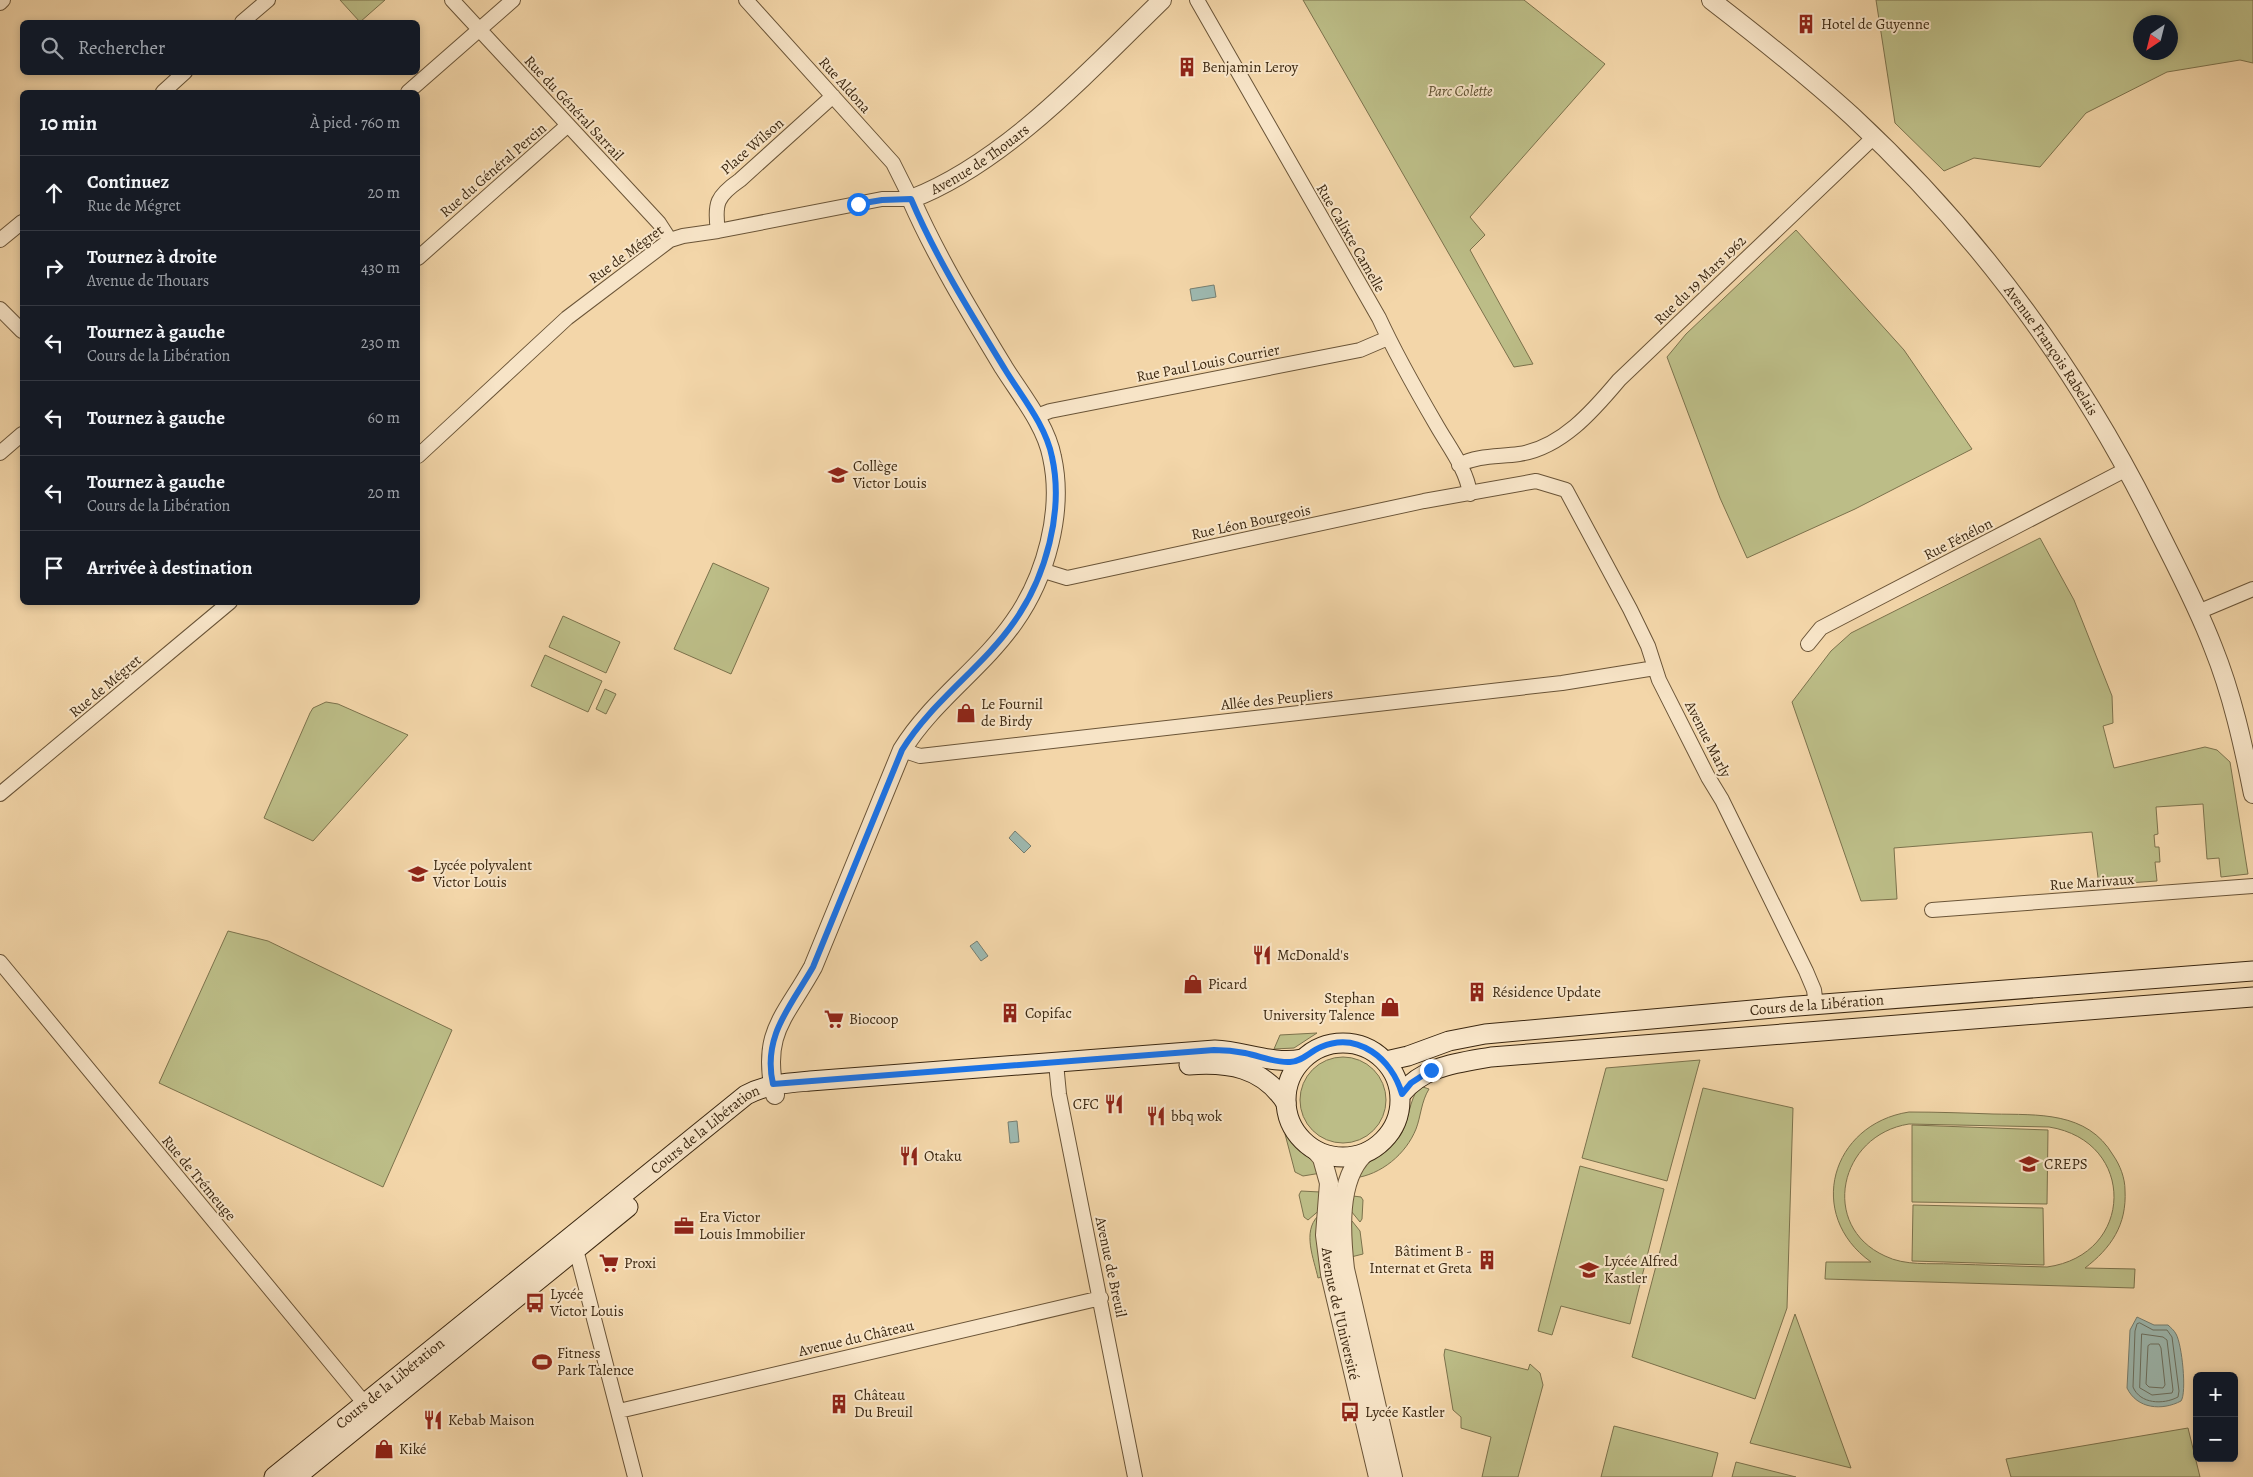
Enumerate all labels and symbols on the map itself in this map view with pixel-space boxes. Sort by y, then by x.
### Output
building icon: Hotel de Guyenne [1795,13,1817,35]
place label: Hotel de Guyenne [1821,14,1930,34]
north arrow [2133,15,2178,60]
street label: Rue du Général Sarrail [520,51,628,165]
street label: Rue Aldona [814,53,876,117]
building icon: Benjamin Leroy [1176,56,1198,78]
place label: Benjamin Leroy [1202,57,1299,77]
park label: Parc Colette [1428,81,1493,101]
street label: Place Wilson [716,113,788,179]
street label: Rue du Général Percin [436,118,550,222]
street label: Avenue de Thouars [926,119,1033,200]
street label: Rue Calixte Camelle [1312,180,1390,296]
route start [847,193,870,216]
street label: Rue de Mégret [585,220,668,288]
street label: Rue du 19 Mars 1962 [1650,231,1750,329]
street label: Avenue François Rabelais [1999,280,2103,419]
street label: Rue Paul Louis Courrier [1135,339,1282,387]
place label: Collège Victor Louis [852,456,927,493]
school or university icon: Collège Victor Louis [827,464,849,486]
street label: Rue Léon Bourgeois [1189,500,1313,544]
street label: Rue Fénélon [1920,513,1996,565]
street label: Rue de Mégret [65,650,145,722]
street label: Allée des Peupliers [1219,683,1334,715]
place label: Le Fournil de Birdy [981,694,1043,731]
street label: Avenue Marly [1680,696,1736,781]
shop icon: Le Fournil de Birdy [955,702,977,724]
place label: Lycée polyvalent Victor Louis [432,855,532,892]
school or university icon: Lycée polyvalent Victor Louis [407,863,429,885]
street label: Rue Marivaux [2049,869,2135,895]
restaurant icon: McDonald's [1251,944,1273,966]
place label: McDonald's [1277,945,1349,965]
shop icon: Picard [1182,973,1204,995]
place label: Picard [1208,974,1248,994]
building icon: Résidence Update [1466,981,1488,1003]
place label: Résidence Update [1492,982,1601,1002]
place label: Stephan University Talence [1263,988,1375,1025]
street label: Cours de la Libération [1749,989,1885,1020]
shop icon: Stephan University Talence [1379,996,1401,1018]
building icon: Copifac [999,1002,1021,1024]
place label: Copifac [1025,1003,1072,1023]
supermarket icon: Biocoop [823,1008,845,1030]
place label: Biocoop [849,1009,899,1029]
route end [1420,1059,1443,1082]
street label: Cours de la Libération [646,1080,763,1179]
restaurant icon: CFC [1103,1093,1125,1115]
place label: CFC [1073,1094,1099,1114]
restaurant icon: bbq wok [1145,1105,1167,1127]
place label: bbq wok [1171,1106,1223,1126]
street label: Rue de Trémeuge [157,1131,241,1225]
restaurant icon: Otaku [898,1145,920,1167]
place label: Otaku [924,1146,963,1166]
school or university icon: CREPS [2018,1153,2040,1175]
place label: CREPS [2044,1154,2088,1174]
place label: Era Victor Louis Immobilier [699,1207,806,1244]
street label: Avenue de Breuil [1090,1214,1132,1320]
office icon: Era Victor Louis Immobilier [673,1215,695,1237]
place label: Bâtiment B - Internat et Greta [1369,1241,1472,1278]
street label: Avenue de l'Université [1317,1245,1365,1382]
building icon: Bâtiment B - Internat et Greta [1476,1249,1498,1271]
place label: Lycée Alfred Kastler [1604,1251,1679,1288]
supermarket icon: Proxi [598,1252,620,1274]
place label: Proxi [624,1253,656,1273]
school or university icon: Lycée Alfred Kastler [1578,1259,1600,1281]
place label: Lycée Victor Louis [549,1284,624,1321]
bus stop icon: Lycée Victor Louis [524,1292,546,1314]
street label: Avenue du Château [795,1315,917,1361]
street label: Cours de la Libération [331,1333,448,1433]
place label: Fitness Park Talence [557,1343,634,1380]
sports icon: Fitness Park Talence [531,1351,553,1373]
place label: Château Du Breuil [854,1385,913,1422]
building icon: Château Du Breuil [828,1393,850,1415]
bus stop icon: Lycée Kastler [1339,1401,1361,1423]
place label: Lycée Kastler [1365,1402,1445,1422]
restaurant icon: Kebab Maison [422,1409,444,1431]
place label: Kebab Maison [448,1410,534,1430]
shop icon: Kiké [373,1438,395,1460]
place label: Kiké [399,1439,427,1459]

